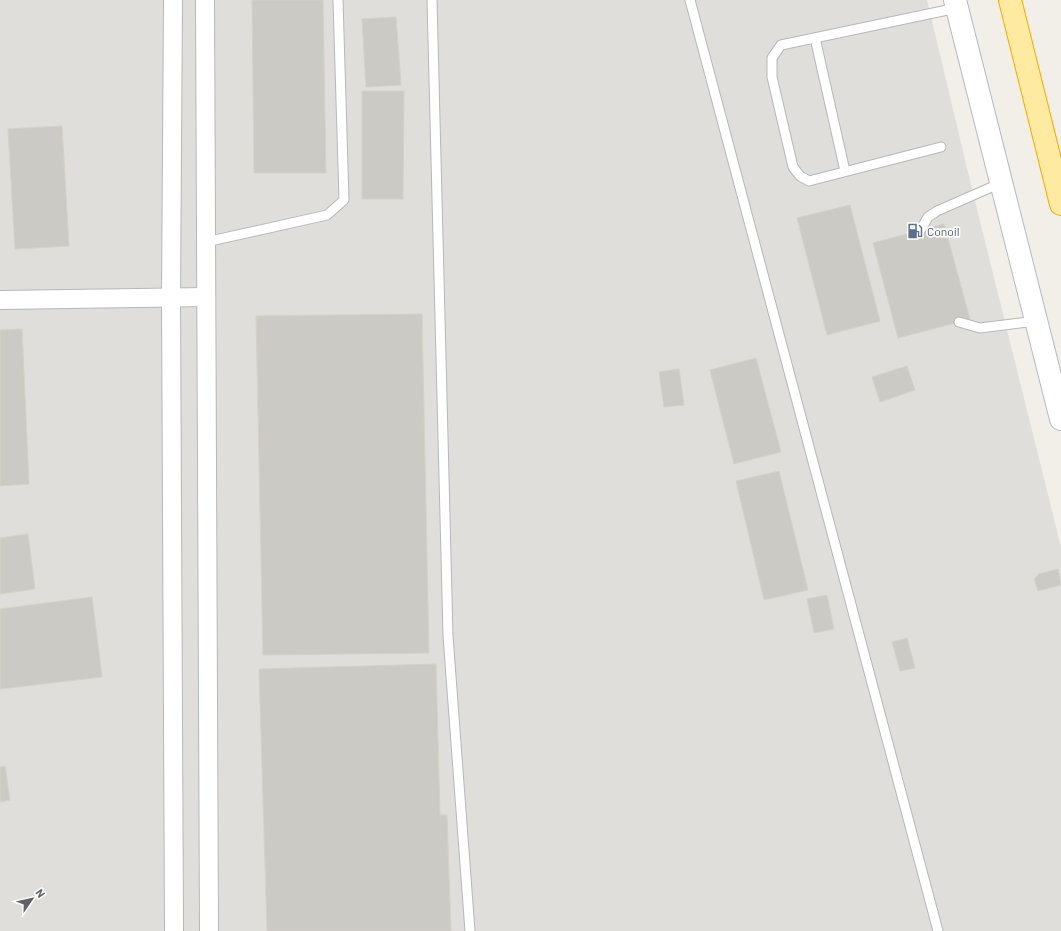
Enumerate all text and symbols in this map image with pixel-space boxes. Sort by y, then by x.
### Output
fuel station icon: Conoil [906,222,924,240]
place label: Conoil [927,224,960,238]
north arrow [12,879,52,919]
text: N [33,886,48,900]

